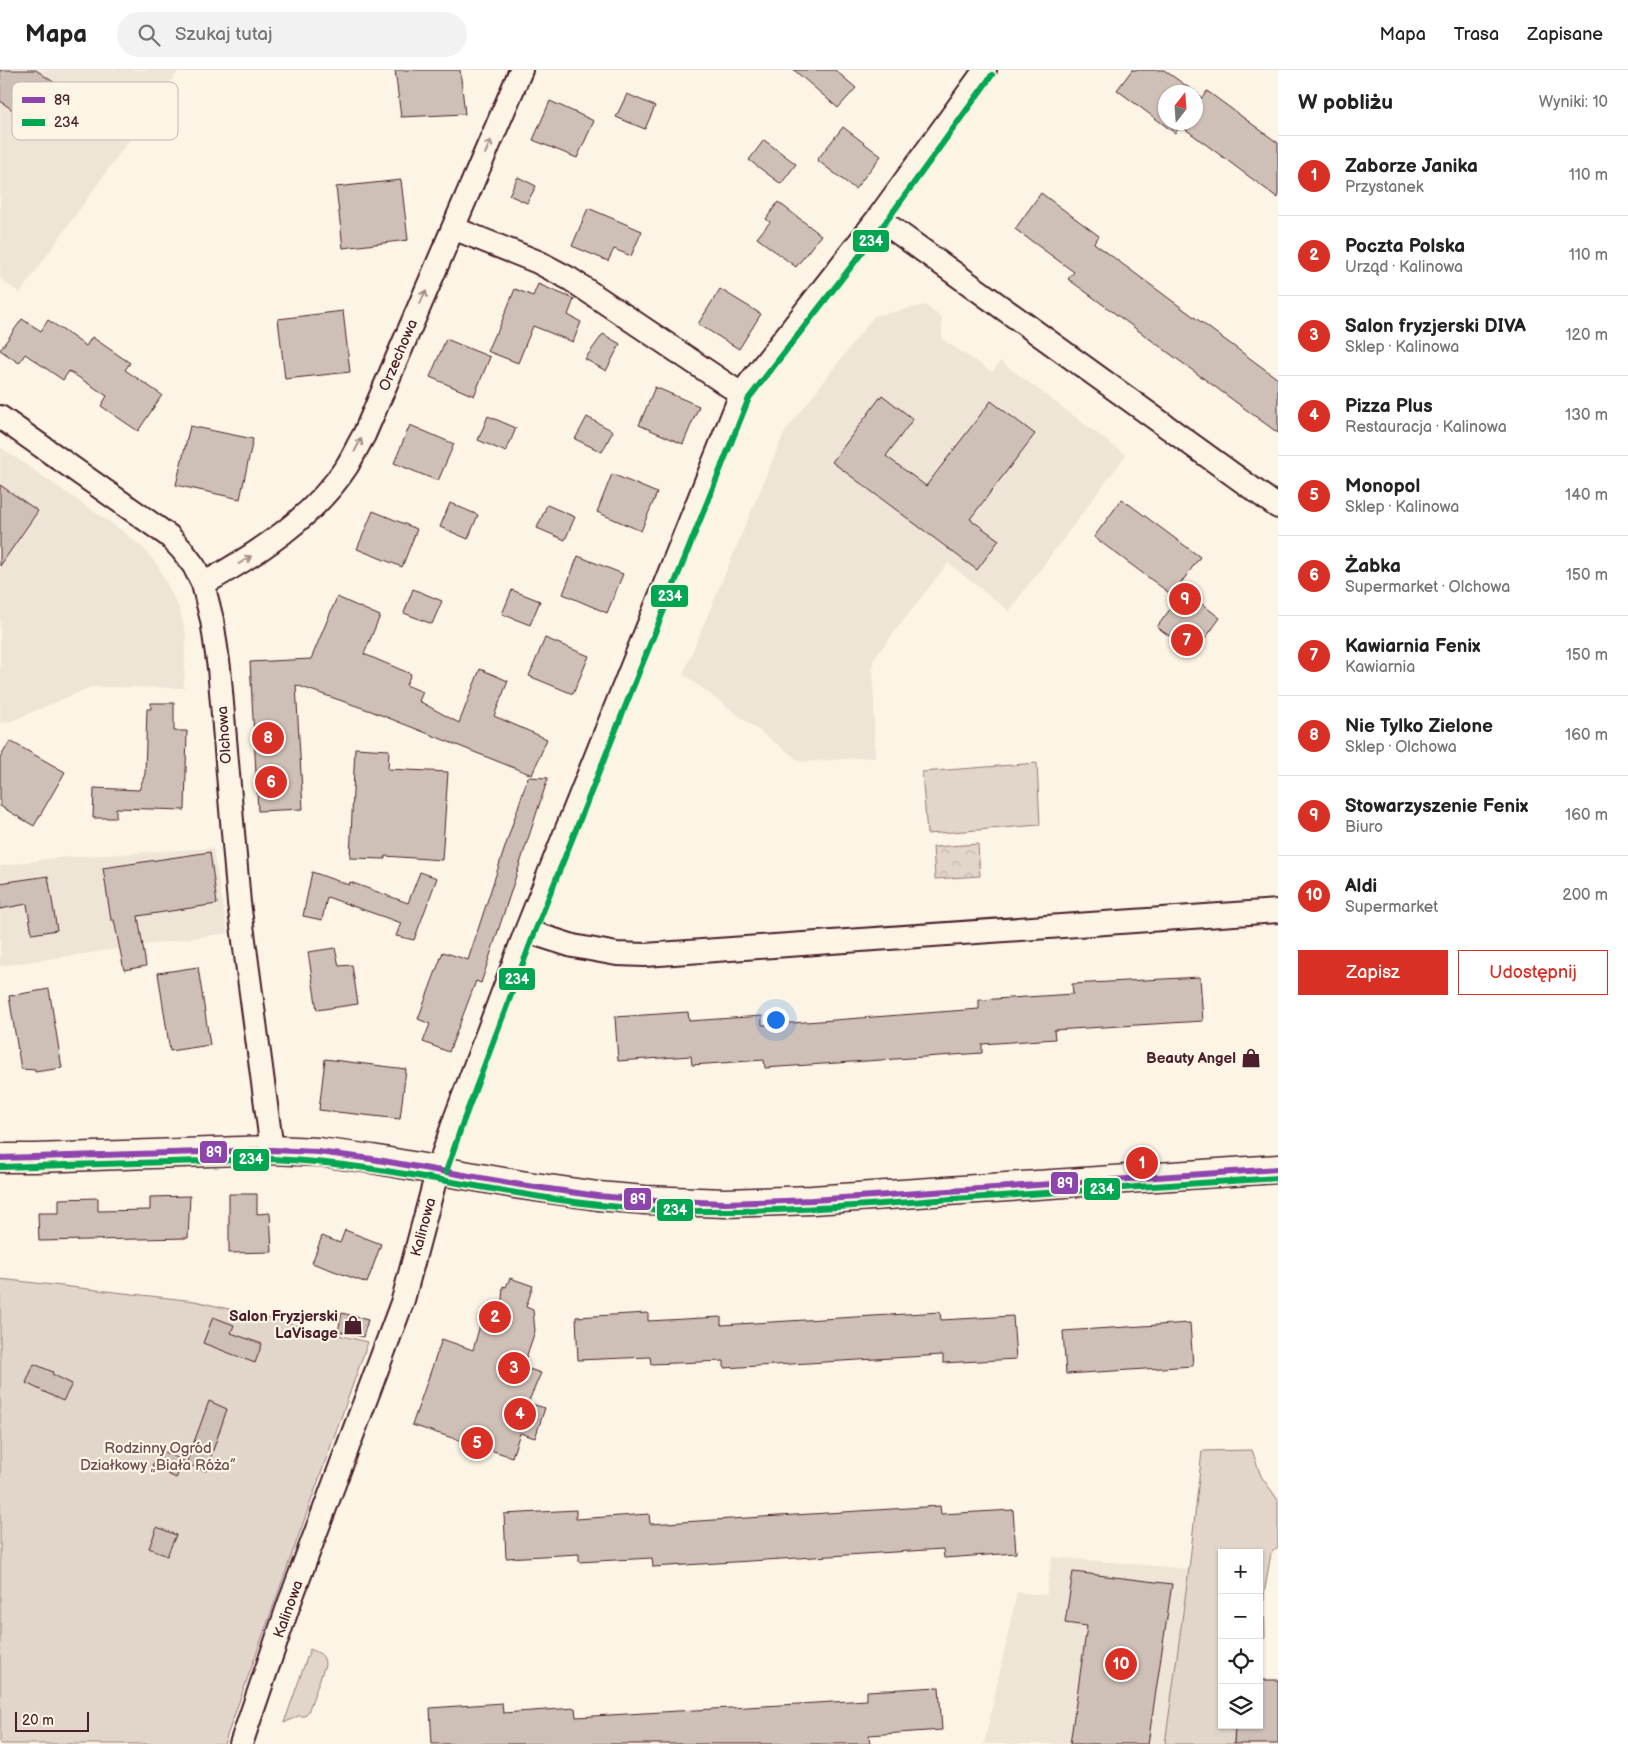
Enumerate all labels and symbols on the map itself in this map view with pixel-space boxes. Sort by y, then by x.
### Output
legend [12,82,178,140]
north arrow [1158,85,1203,130]
text: 89 [54,92,70,109]
text: 234 [54,114,80,131]
one-way arrow [484,140,493,155]
line badge: 234 [852,229,890,253]
text: 234 [859,233,884,250]
one-way arrow [419,290,429,305]
street label: Orzechowa [375,316,422,394]
one-way arrow [353,438,363,453]
one-way arrow [238,555,252,565]
pin: 9 [1169,580,1201,618]
line badge: 234 [650,584,689,608]
text: 234 [658,588,683,605]
pin: 7 [1171,621,1203,659]
street label: Olchowa [213,705,236,764]
pin: 8 [252,719,284,757]
pin: 6 [255,763,287,801]
line badge: 234 [498,967,536,991]
text: 234 [505,971,530,988]
your location [763,1007,789,1033]
shop icon: Beauty Angel [1240,1047,1262,1069]
place label: Beauty Angel [1146,1049,1236,1068]
line badge: 89 [199,1140,228,1164]
text: 89 [206,1144,222,1161]
pin: 1 [1126,1144,1158,1182]
line badge: 234 [232,1148,270,1172]
text: 234 [239,1151,264,1168]
line badge: 89 [1050,1171,1079,1195]
text: 89 [1057,1175,1073,1192]
line badge: 234 [1083,1177,1121,1201]
text: 234 [1090,1181,1115,1198]
line badge: 89 [623,1187,652,1211]
text: 89 [630,1191,646,1208]
street label: Kalinowa [407,1196,440,1259]
line badge: 234 [656,1198,694,1222]
text: 234 [663,1202,688,1219]
pin: 2 [479,1298,511,1336]
place label: Salon Fryzjerski LaVisage [229,1307,338,1343]
shop icon: Salon Fryzjerski LaVisage [342,1314,364,1336]
pin: 3 [498,1349,530,1387]
pin: 4 [504,1395,536,1433]
pin: 5 [461,1424,493,1462]
park label: Rodzinny Ogród Działkowy „Biała Róża” [80,1439,236,1475]
street label: Kalinowa [269,1578,308,1641]
pin: 10 [1105,1645,1137,1683]
scale bar [15,1709,89,1732]

